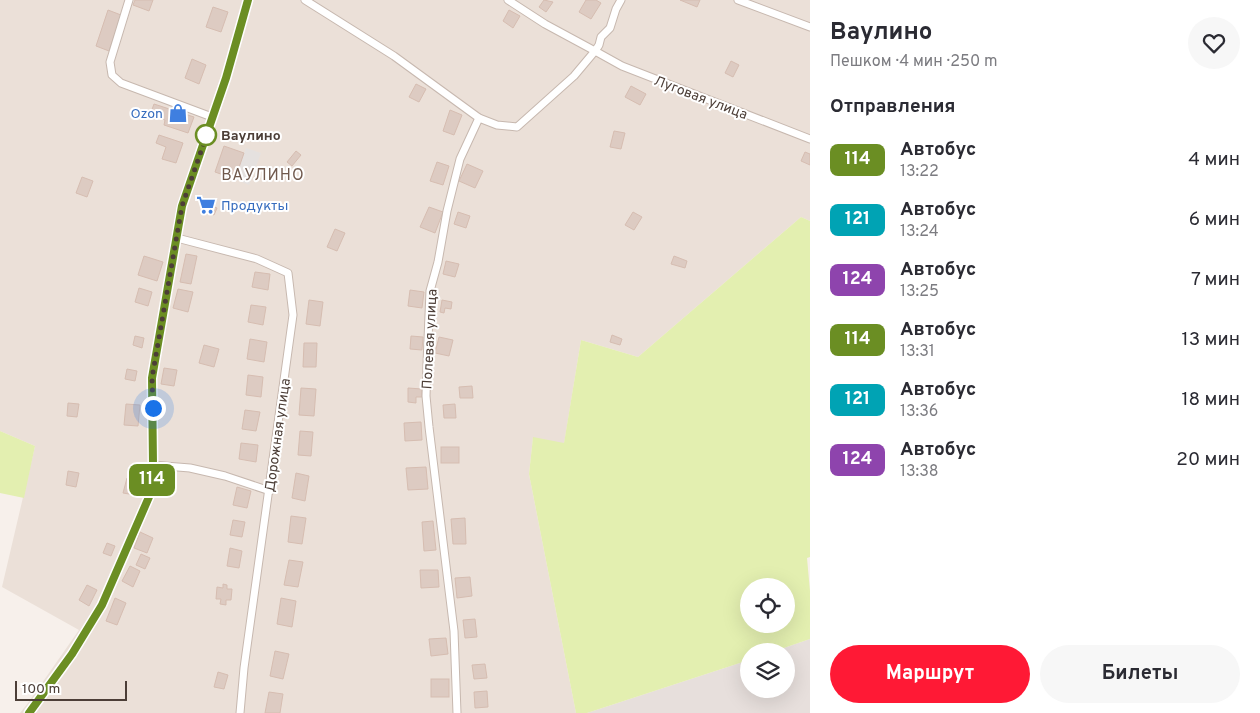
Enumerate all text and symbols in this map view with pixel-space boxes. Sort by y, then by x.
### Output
button: heart [1188,17,1240,69]
text: Ваулино [830,18,932,48]
text: Пешком · 4 мин · 250 m [830,52,998,72]
street label: Луговая улица [651,73,750,124]
text: Отправления [830,95,956,119]
shop icon: Ozon [167,102,189,124]
place label: Ozon [130,106,163,123]
marker: Ваулино [195,124,217,146]
place label: Ваулино [221,128,281,145]
text: Автобус [900,138,976,162]
text: 114 [845,148,870,171]
text: 4 мин [1188,148,1240,172]
text: 13:22 [900,162,939,182]
district label: ВАУЛИНО [221,166,305,186]
supermarket icon: Продукты [195,194,217,216]
place label: Продукты [221,198,288,215]
text: Автобус [900,198,976,222]
text: 121 [845,208,870,231]
text: 6 мин [1189,208,1240,232]
text: 13:24 [900,222,939,242]
text: Автобус [900,258,976,282]
text: 124 [843,268,872,291]
text: 7 мин [1191,268,1240,292]
text: 13:25 [900,282,939,302]
street label: Полевая улица [419,288,442,390]
text: Автобус [900,318,976,342]
text: 114 [845,328,870,351]
text: 13 мин [1182,328,1240,352]
text: 13:31 [900,342,935,362]
street label: Дорожная улица [262,377,295,493]
text: Автобус [900,378,976,402]
text: 121 [845,388,870,411]
text: 18 мин [1181,388,1240,412]
your location [141,396,166,421]
text: 13:36 [900,402,938,422]
text: Автобус [900,438,976,462]
text: 124 [843,448,872,471]
text: 20 мин [1176,448,1240,472]
text: 13:38 [900,462,939,482]
line badge: 114 [123,464,181,496]
text: 114 [139,468,165,491]
map controls [740,578,795,698]
button: locate [740,578,795,633]
button: layers [740,643,795,698]
button: Маршрут [830,645,1030,703]
button: Билеты [1040,645,1240,703]
scale bar [15,678,128,701]
text: 100 m [22,681,60,698]

